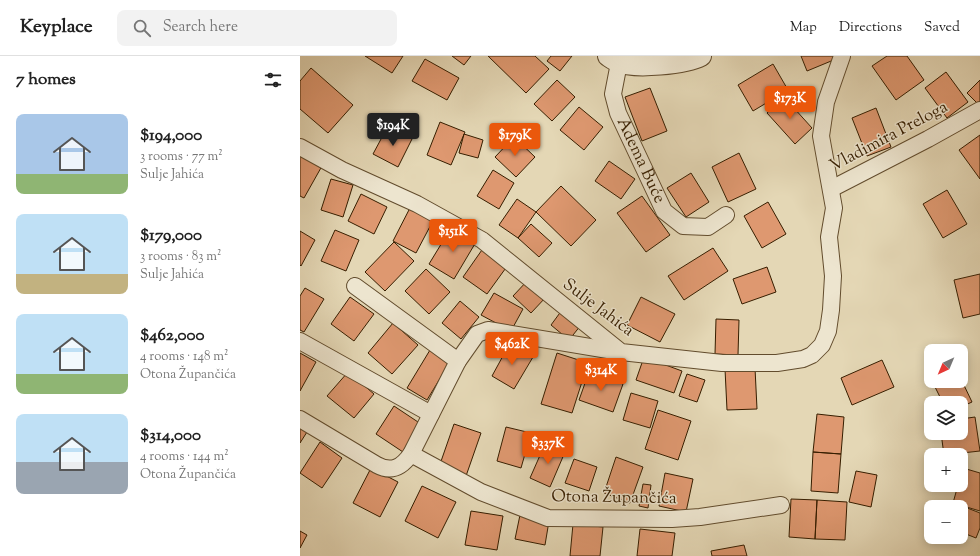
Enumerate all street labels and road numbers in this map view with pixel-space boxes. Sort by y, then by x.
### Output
street label: Vladimira Preloga [826,96,952,178]
street label: Adema Buće [610,114,671,208]
street label: Sulje Jahića [557,273,639,343]
street label: Otona Župančića [551,485,677,511]

